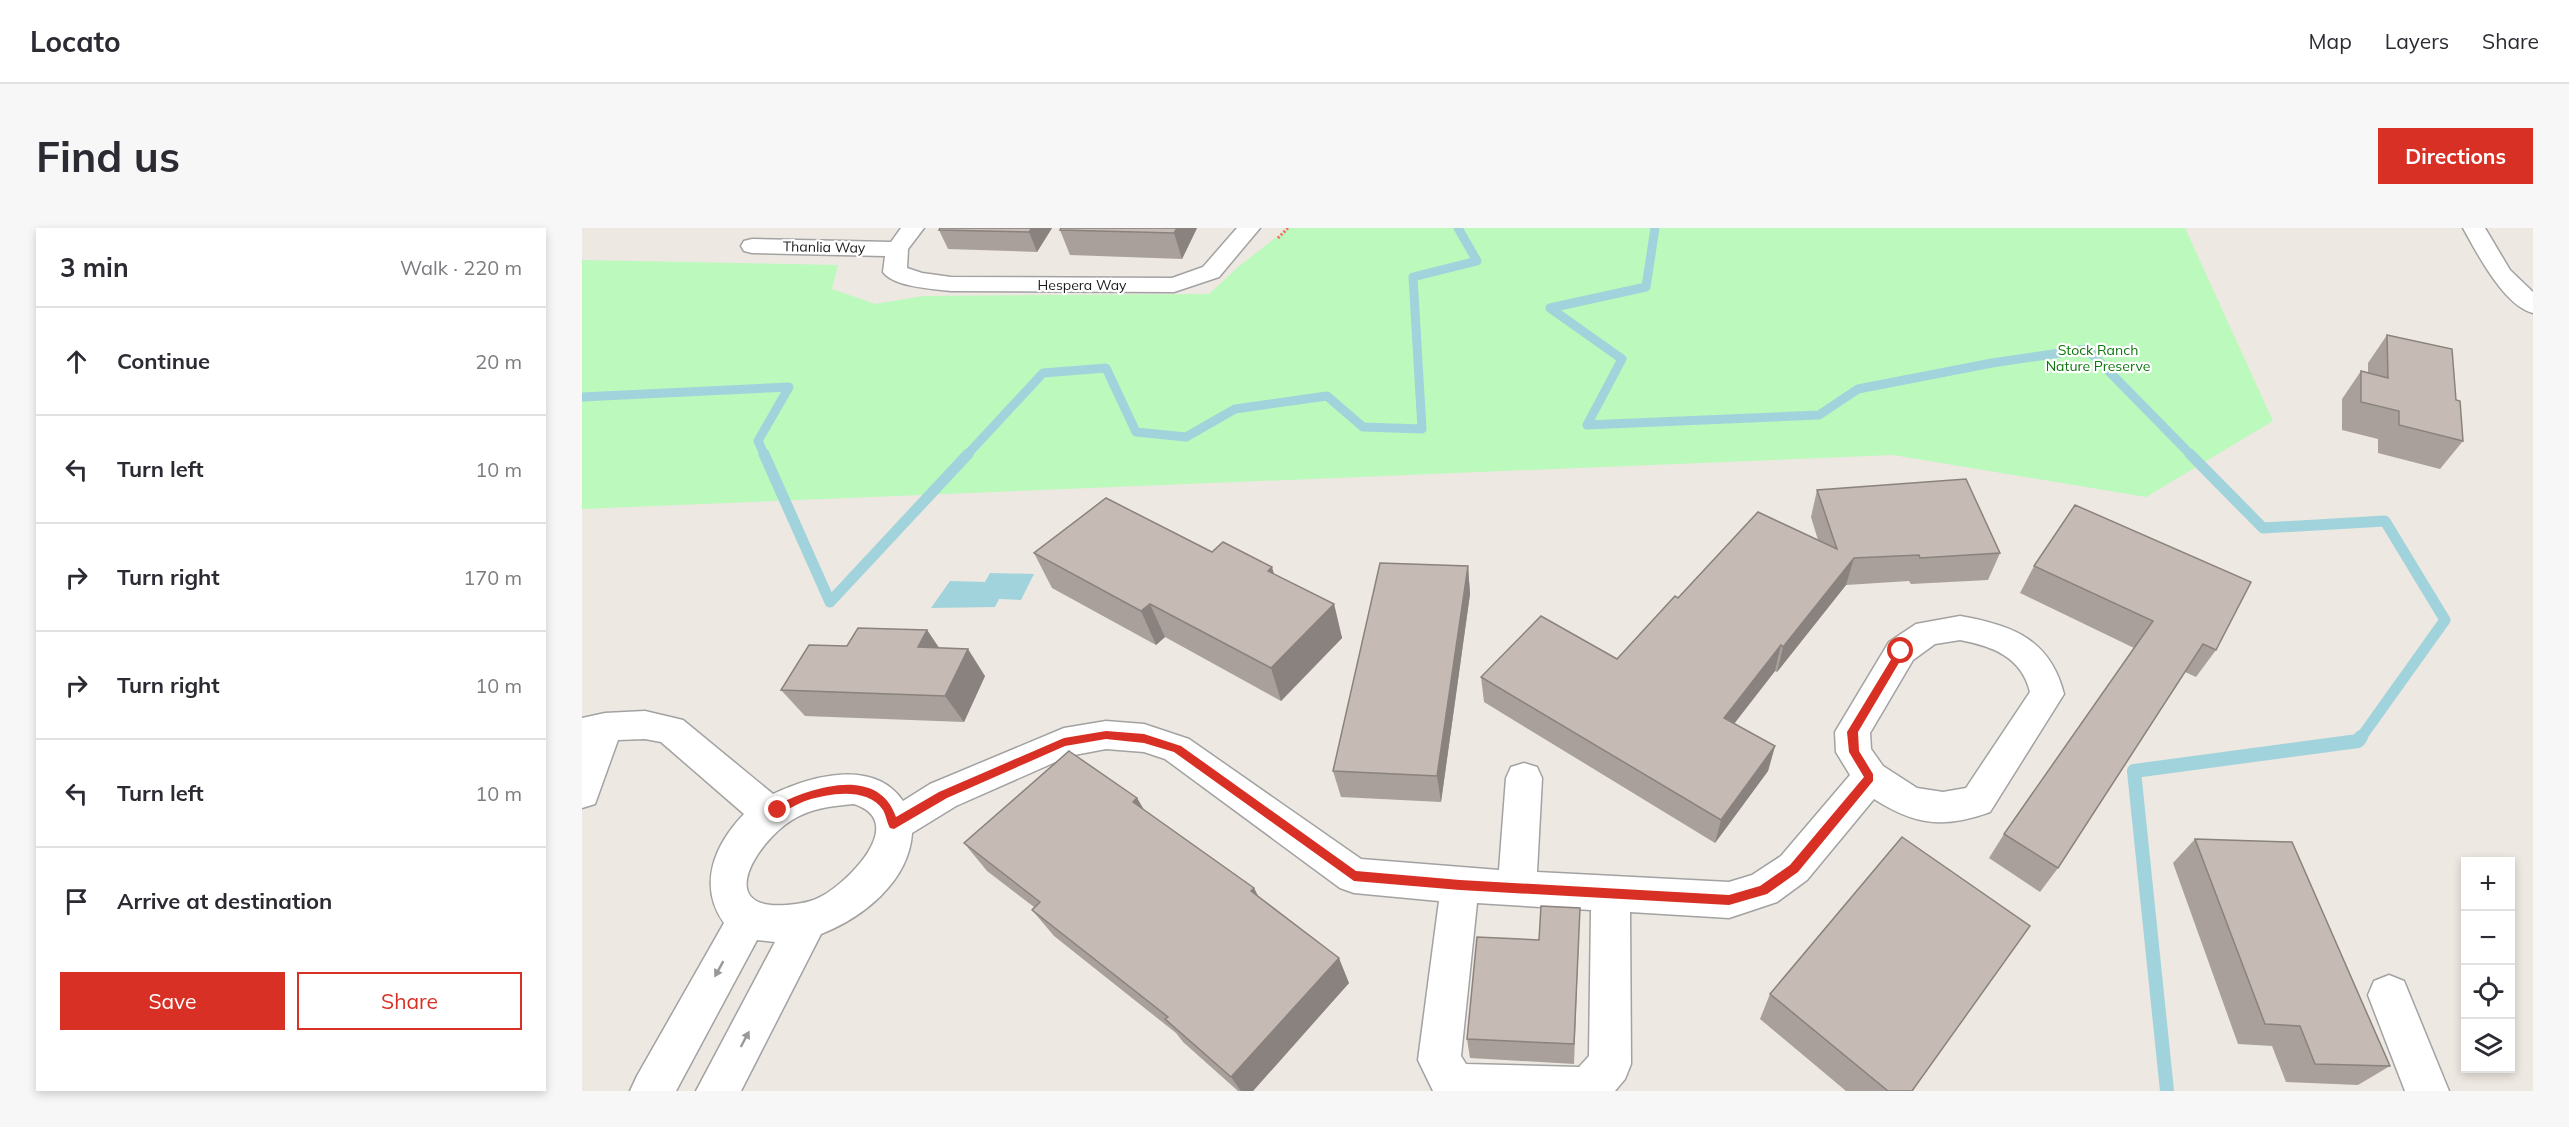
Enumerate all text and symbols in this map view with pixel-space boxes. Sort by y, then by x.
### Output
text: Locato [30,24,121,59]
text: Map [2309,28,2352,54]
text: Layers [2385,28,2449,54]
text: Share [2482,28,2539,54]
button: Directions [2378,128,2533,184]
text: Find us [36,130,180,183]
street label: Thanlia Way [783,237,866,257]
text: 3 min [60,251,129,284]
text: Walk · 220 m [400,255,522,280]
street label: Hespera Way [1038,276,1127,294]
park label: Stock Ranch Nature Preserve [2046,341,2150,375]
icon: ahead [60,345,93,378]
text: Continue [117,347,210,375]
text: 20 m [475,349,522,374]
icon: left [60,453,93,486]
text: Turn left [117,455,204,483]
text: 10 m [475,457,522,482]
icon: right [60,561,93,594]
text: Turn right [117,563,220,591]
text: 170 m [463,565,522,590]
route start [1887,637,1913,663]
icon: right [60,669,93,702]
text: Turn right [117,671,220,699]
text: 10 m [475,673,522,698]
icon: left [60,777,93,810]
text: Turn left [117,779,204,807]
text: 10 m [475,781,522,806]
route end [764,796,790,822]
map controls [2461,857,2515,1073]
button: + [2461,857,2515,911]
icon: arrive [60,885,93,918]
text: Arrive at destination [117,887,332,915]
button: − [2461,911,2515,965]
one-way arrow [714,961,725,977]
button: locate [2461,965,2515,1019]
button: Save [60,972,285,1030]
button: Share [297,972,522,1030]
button: layers [2461,1019,2515,1073]
one-way arrow [740,1030,750,1047]

